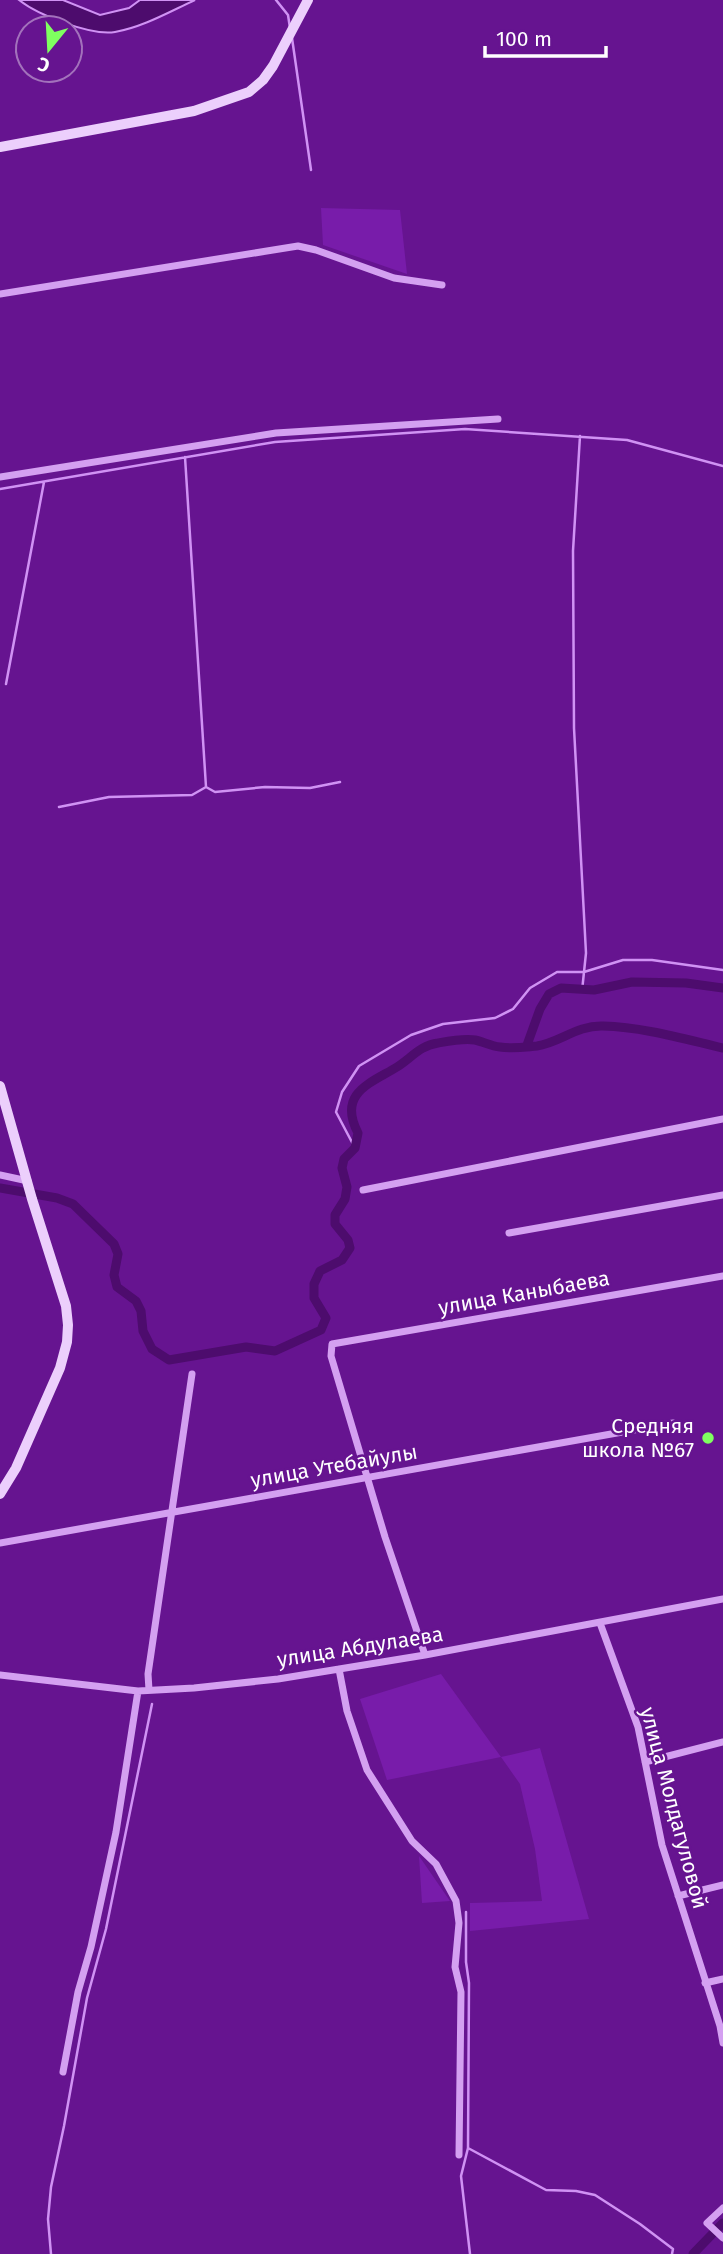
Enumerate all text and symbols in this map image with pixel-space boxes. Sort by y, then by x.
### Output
north arrow [14,14,84,84]
scale bar [485,14,606,58]
text: 100 m [496,26,552,52]
text: С [35,52,53,77]
street label: улица Каныбаева [436,1265,612,1321]
place label: Средняя школа №67 [582,1413,694,1463]
marker: Средняя школа №67 [700,1430,716,1446]
street label: улица Утебайулы [249,1439,419,1493]
street label: улица Абдулаева [275,1621,445,1673]
street label: улица Молдагуловой [635,1704,713,1912]

